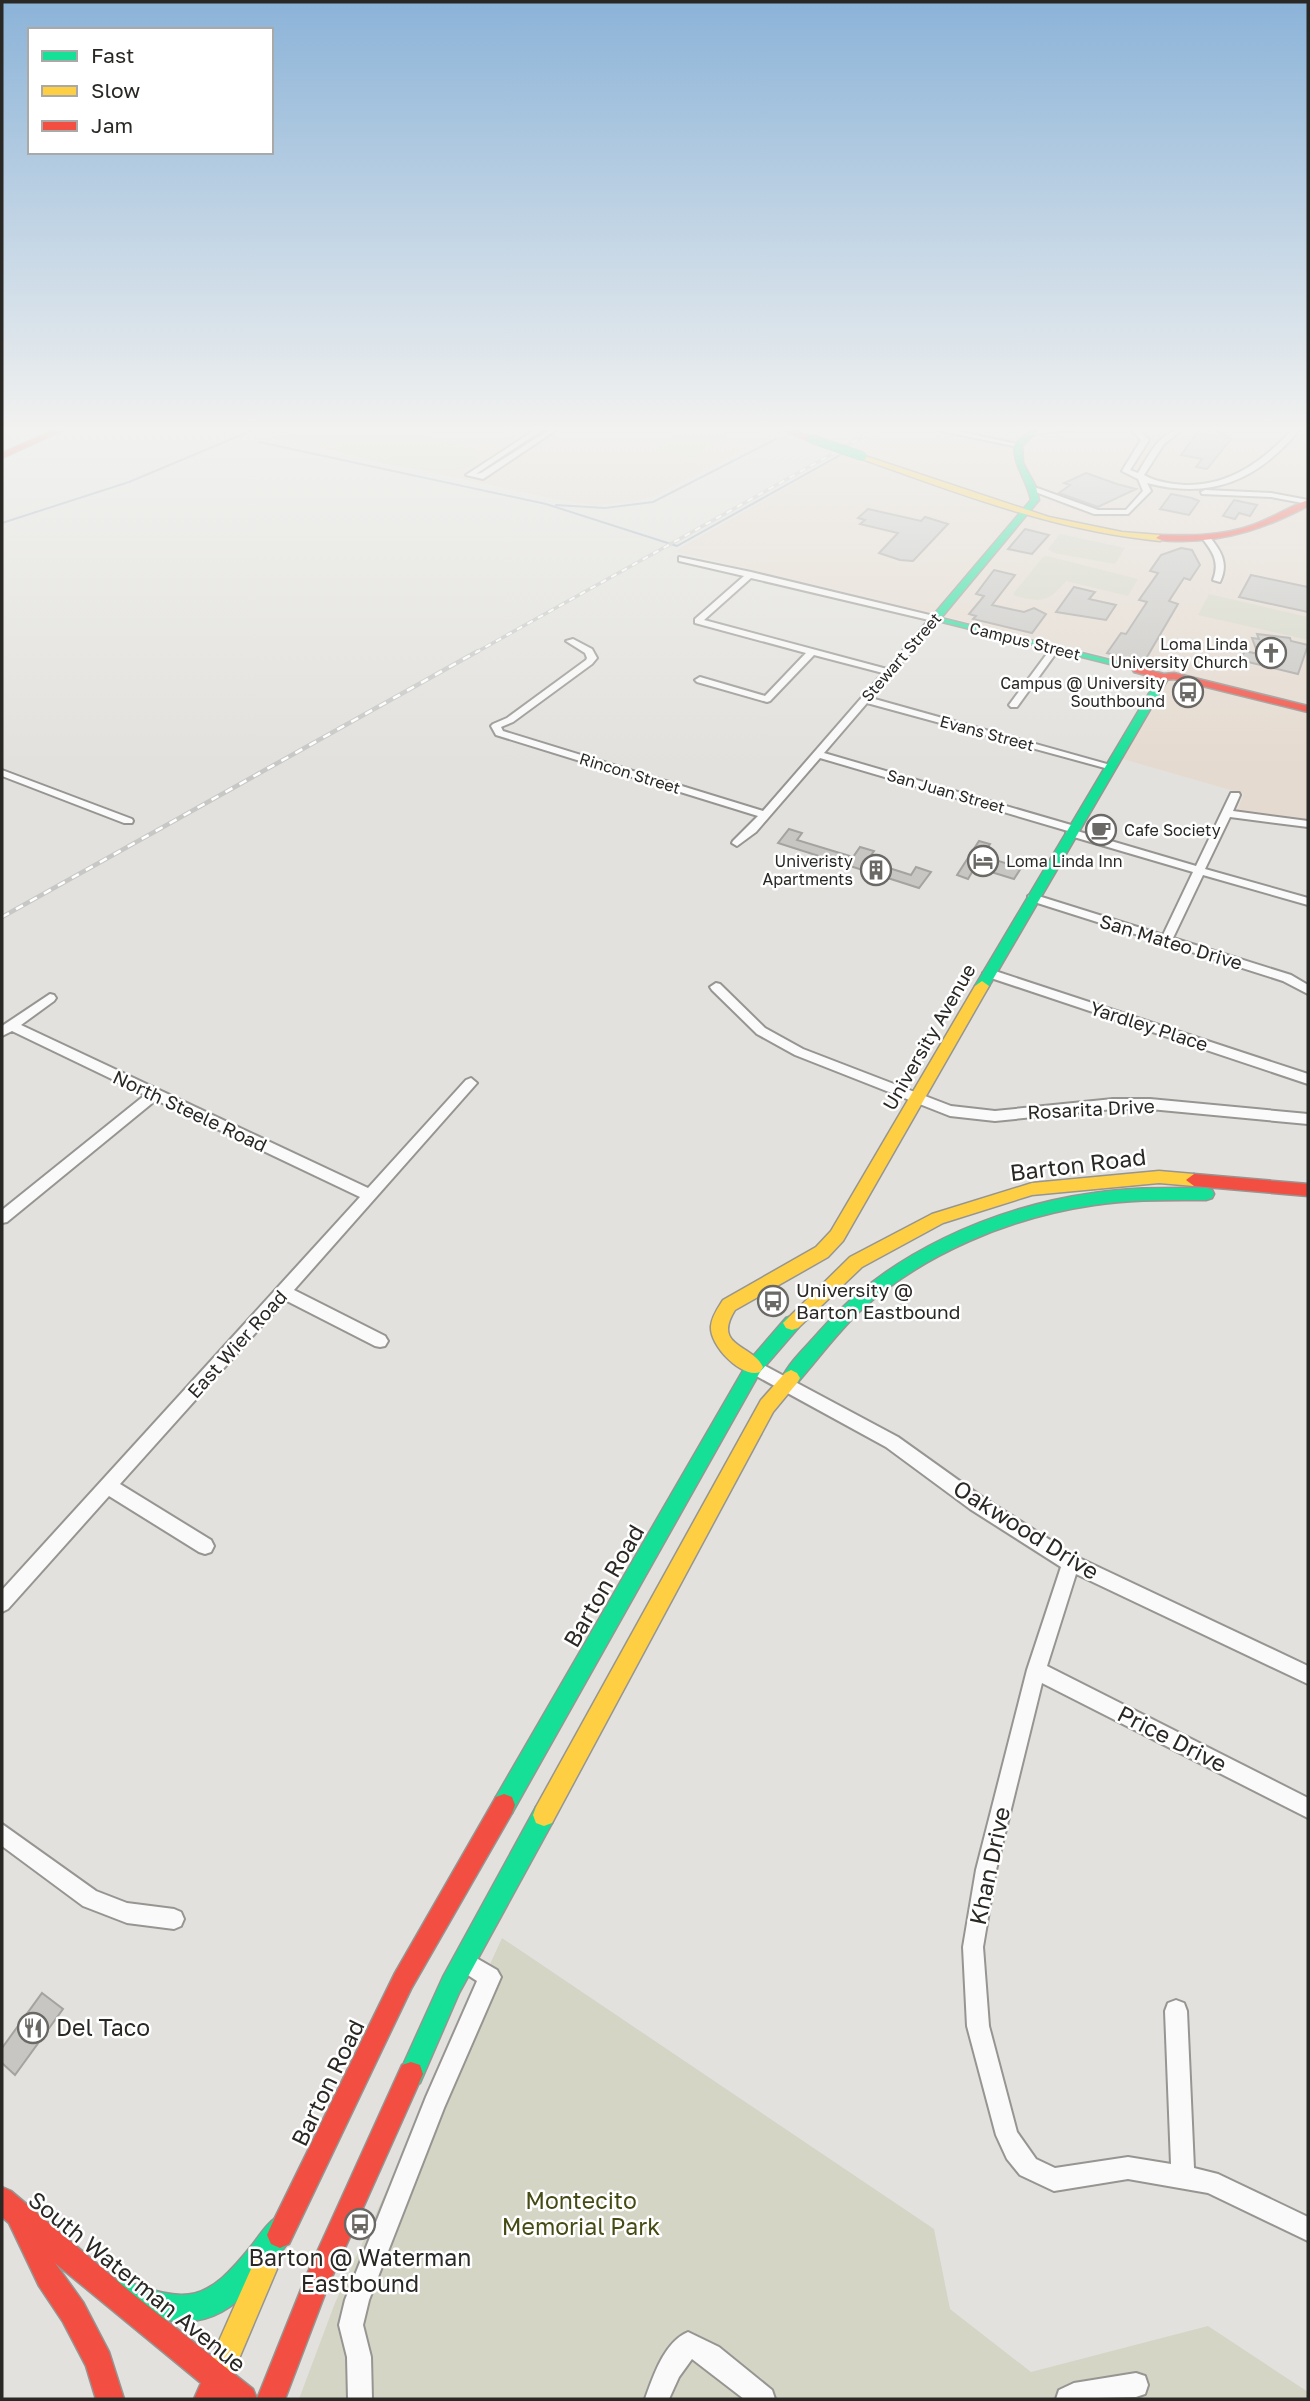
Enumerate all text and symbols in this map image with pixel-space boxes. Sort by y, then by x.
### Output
legend [28,28,273,154]
text: Fast [91,42,134,68]
text: Slow [91,77,140,103]
text: Jam [91,112,133,138]
street label: Stewart Street [857,608,945,706]
street label: Campus Street [968,618,1082,664]
place label: Loma Linda University Church [1111,634,1248,672]
church icon: Loma Linda University Church [1254,636,1288,670]
place label: Campus @ University Southbound [1000,673,1165,711]
bus stop icon: Campus @ University Southbound [1171,675,1205,709]
street label: Evans Street [938,711,1036,755]
street label: Rincon Street [577,748,683,798]
street label: San Juan Street [885,765,1007,817]
cafe icon: Cafe Society [1084,813,1118,847]
place label: Cafe Society [1124,820,1221,840]
hotel icon: Loma Linda Inn [966,844,1000,878]
place label: Univeristy Apartments [762,851,853,889]
place label: Loma Linda Inn [1006,851,1123,871]
building icon: Univeristy Apartments [859,853,893,887]
street label: San Mateo Drive [1097,909,1245,974]
street label: University Avenue [877,960,980,1114]
street label: Yardley Place [1087,996,1211,1055]
street label: North Steele Road [110,1065,271,1156]
street label: Rosarita Drive [1027,1094,1155,1123]
street label: Barton Road [1008,1142,1148,1186]
place label: University @ Barton Eastbound [796,1278,960,1323]
bus stop icon: University @ Barton Eastbound [756,1284,790,1318]
street label: East Wier Road [182,1285,291,1402]
street label: Oakwood Drive [949,1473,1104,1585]
street label: Barton Road [557,1519,650,1652]
street label: Price Drive [1113,1699,1232,1778]
street label: Khan Drive [963,1804,1015,1927]
restaurant icon: Del Taco [16,2011,50,2045]
place label: Del Taco [56,2013,150,2041]
street label: Barton Road [284,2015,370,2150]
street label: South Waterman Avenue [23,2185,252,2378]
park label: Montecito Memorial Park [502,2186,660,2240]
bus stop icon: Barton @ Waterman Eastbound [343,2207,377,2241]
place label: Barton @ Waterman Eastbound [249,2243,471,2297]

